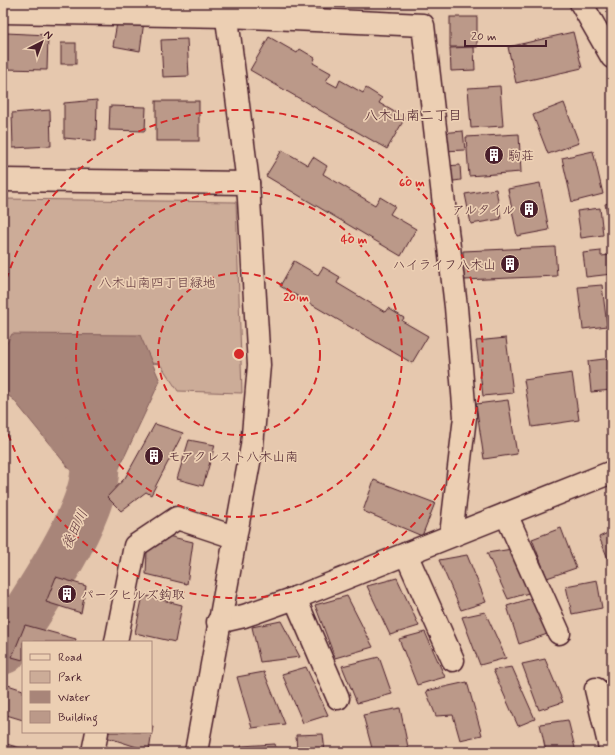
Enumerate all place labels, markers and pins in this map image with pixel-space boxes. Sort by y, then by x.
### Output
building icon: 駒荘 [483,144,505,166]
place label: 駒荘 [508,148,534,165]
building icon: アルタイル [518,198,540,220]
place label: アルタイル [452,202,515,219]
building icon: ハイライフ八木山 [499,253,521,275]
place label: ハイライフ八木山 [393,257,496,274]
centre of rings [232,347,246,361]
building icon: モアクレスト八木山南 [143,445,165,467]
place label: モアクレスト八木山南 [168,449,298,466]
building icon: パークヒルズ鈎取 [56,583,78,605]
place label: パークヒルズ鈎取 [81,587,185,604]

